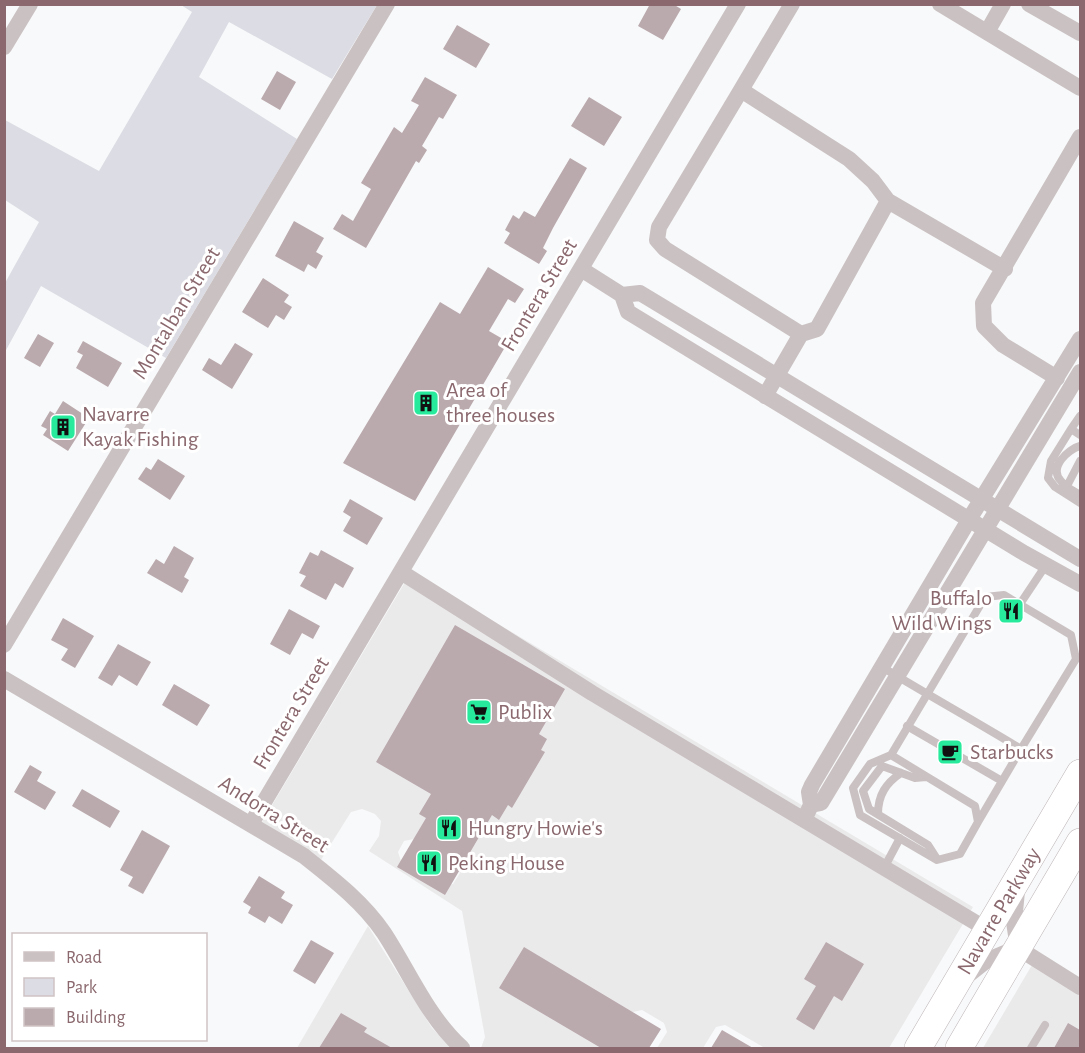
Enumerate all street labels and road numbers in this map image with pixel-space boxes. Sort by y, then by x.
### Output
street label: Frontera Street [497,235,581,355]
street label: Montalban Street [128,243,224,383]
street label: Frontera Street [249,653,333,773]
street label: Andorra Street [215,771,333,857]
street label: Navarre Parkway [953,843,1045,978]

